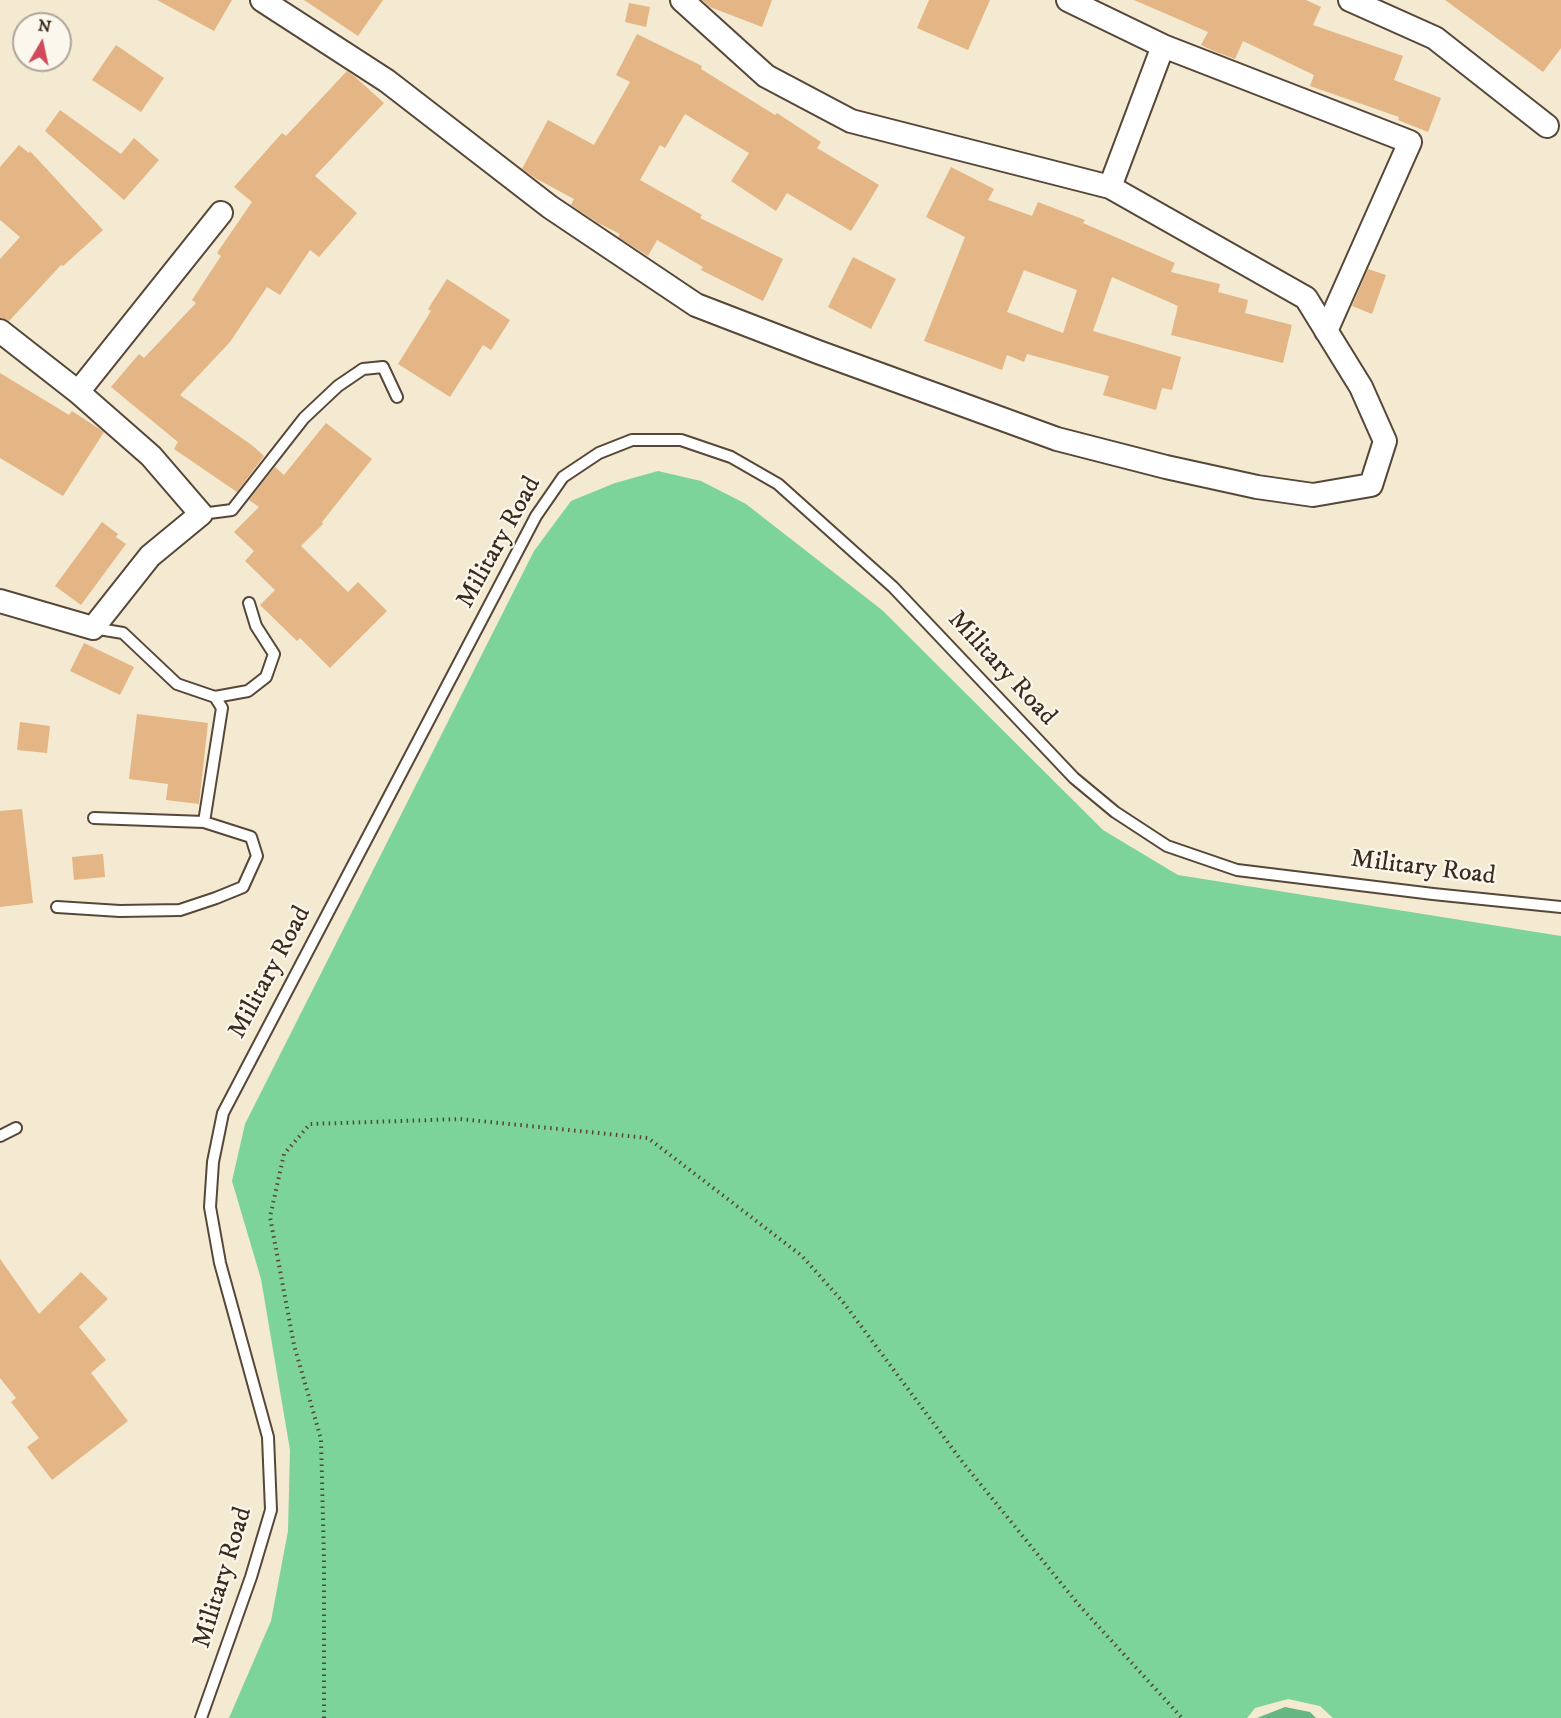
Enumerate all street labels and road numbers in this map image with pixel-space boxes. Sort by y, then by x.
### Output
street label: Military Road [451,472,549,614]
street label: Military Road [940,605,1062,733]
street label: Military Road [1349,845,1497,893]
street label: Military Road [223,901,319,1045]
street label: Military Road [188,1504,260,1652]

